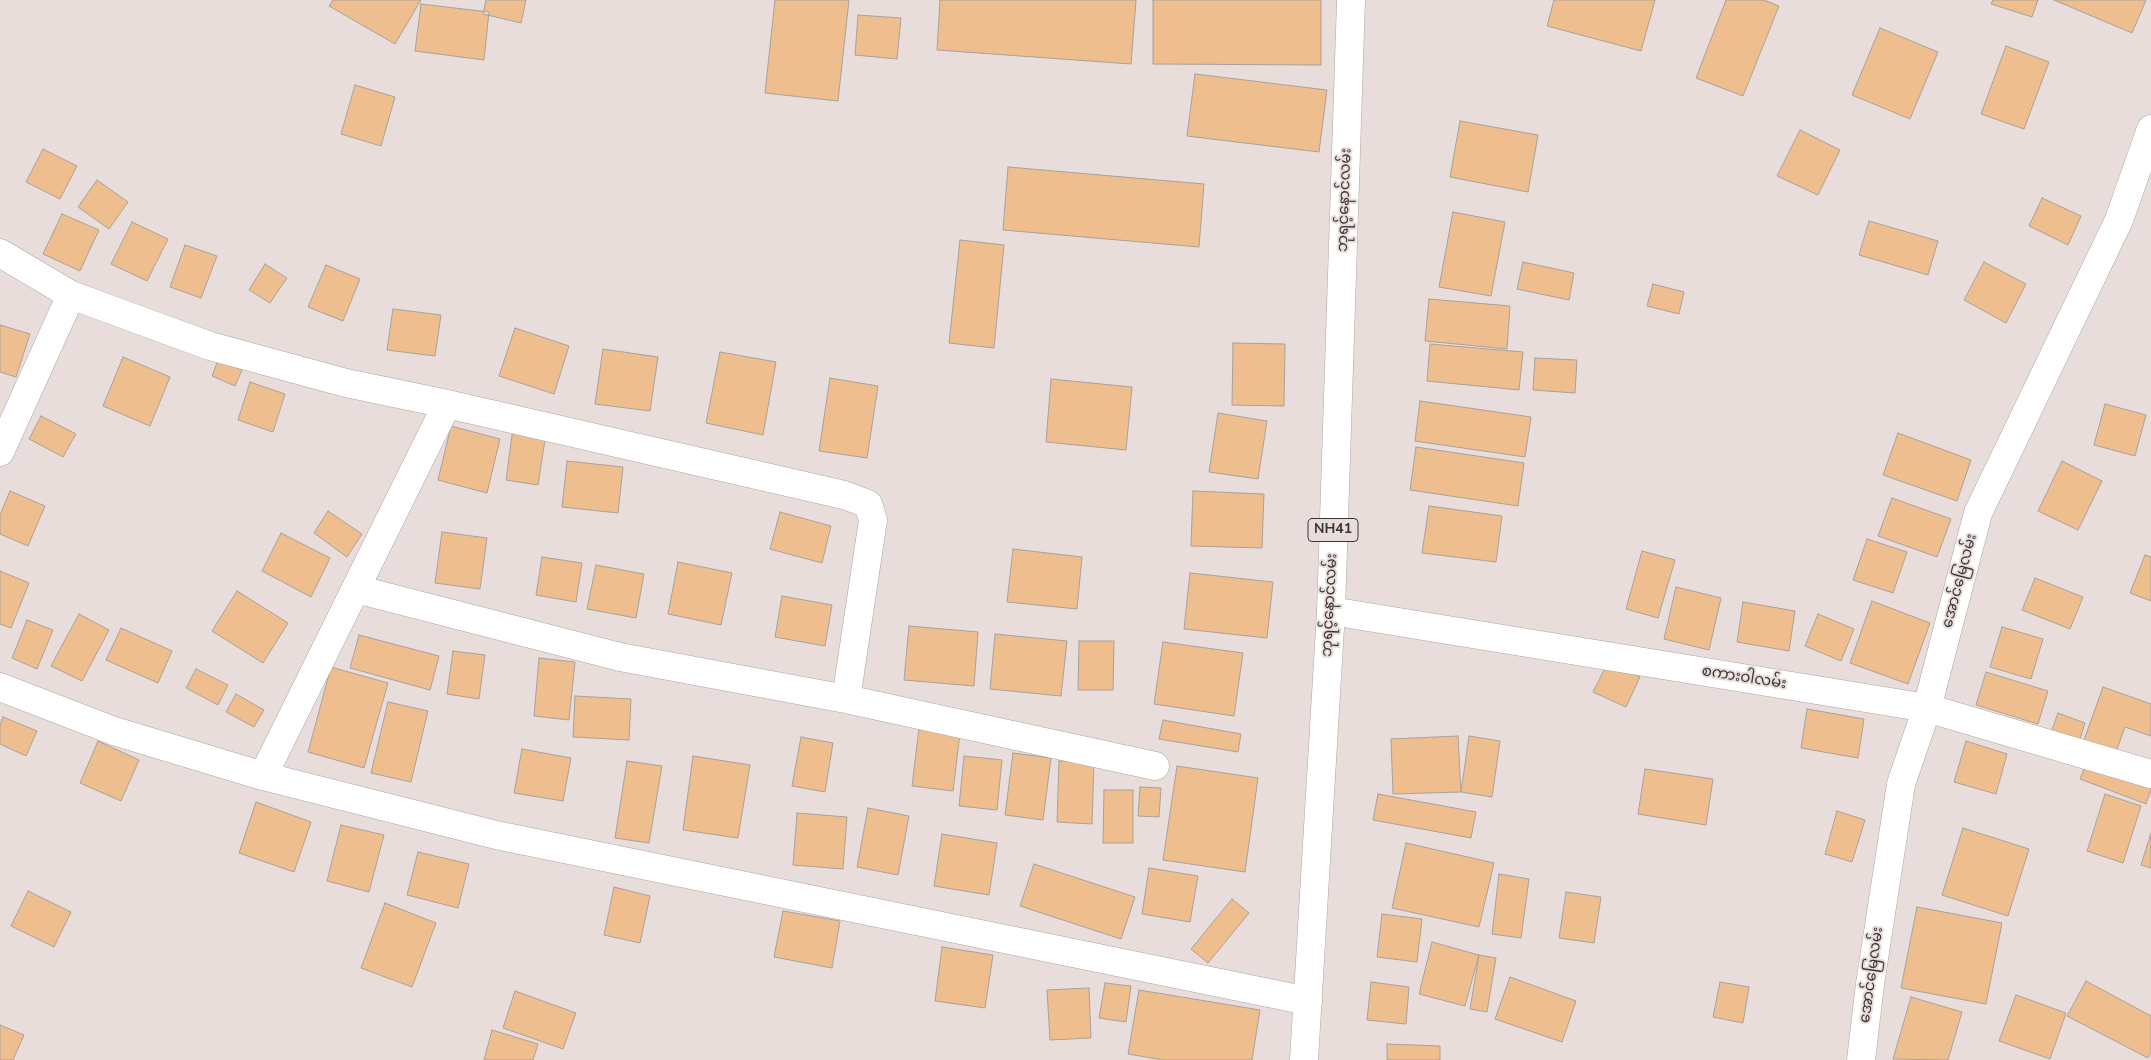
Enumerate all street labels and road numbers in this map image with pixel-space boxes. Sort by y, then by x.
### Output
street label: ဘုရင့်နောင်လမ်း [1334,148,1356,252]
road number: NH41 [1308,518,1358,542]
street label: အောင်မြေလမ်း [1939,532,1981,630]
street label: ဘုရင့်နောင်လမ်း [1318,553,1342,657]
street label: စကားဝါလမ်း [1700,662,1788,694]
street label: အောင်မြေလမ်း [1856,926,1888,1024]

